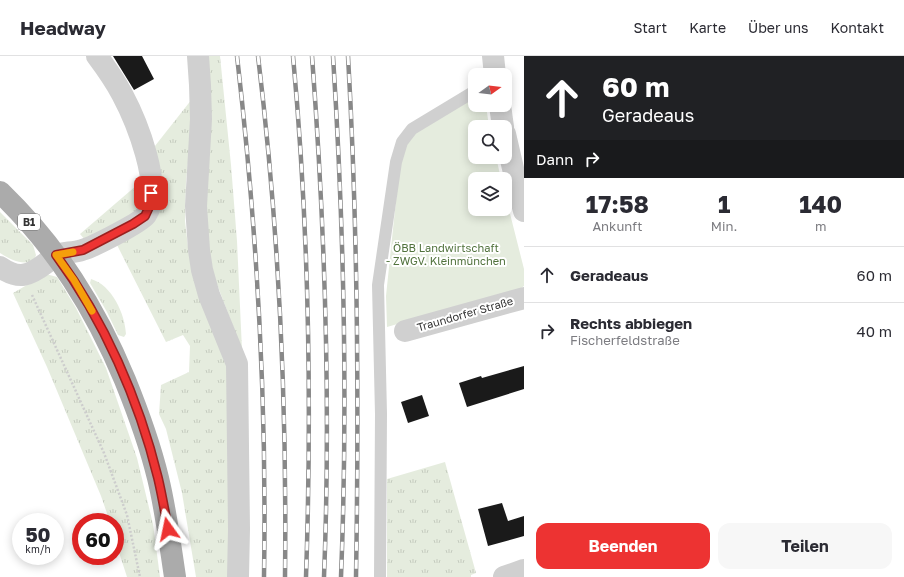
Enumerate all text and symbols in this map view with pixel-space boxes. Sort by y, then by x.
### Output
text: Headway [20,16,106,39]
text: Start [634,19,667,36]
text: Karte [689,19,726,36]
text: Über uns [748,19,808,36]
text: Kontakt [830,19,884,36]
north arrow [468,68,512,112]
map controls [468,68,512,216]
text: 60 m [602,70,669,103]
icon: ahead [536,72,588,124]
text: Geradeaus [602,104,694,126]
button: search [468,120,512,164]
icon: right [581,148,603,170]
text: Dann [536,150,573,168]
button: layers [468,172,512,216]
pin [134,176,168,210]
icon: arrive [140,182,162,204]
text: 17:58 [586,189,649,218]
text: 1 [718,189,730,218]
text: 140 [799,189,842,218]
road number: B1 [18,214,40,230]
text: Ankunft [592,218,642,234]
text: Min. [711,218,737,234]
text: m [815,218,826,234]
park label: ÖBB Landwirtschaft - ZWGV. Kleinmünchen [386,241,506,267]
icon: ahead [536,264,558,286]
text: Geradeaus [570,266,648,284]
text: 60 m [857,266,892,284]
street label: Traundorfer Straße [415,294,514,333]
text: Rechts abbiegen [570,314,692,332]
icon: right [536,320,558,342]
text: 40 m [857,322,892,340]
text: Fischerfeldstraße [570,332,680,348]
position arrow [147,508,189,550]
speed limit sign: 60 [72,513,124,565]
text: 50 [25,522,51,546]
button: Beenden [536,523,710,569]
button: Teilen [718,523,892,569]
text: km/h [25,543,51,555]

